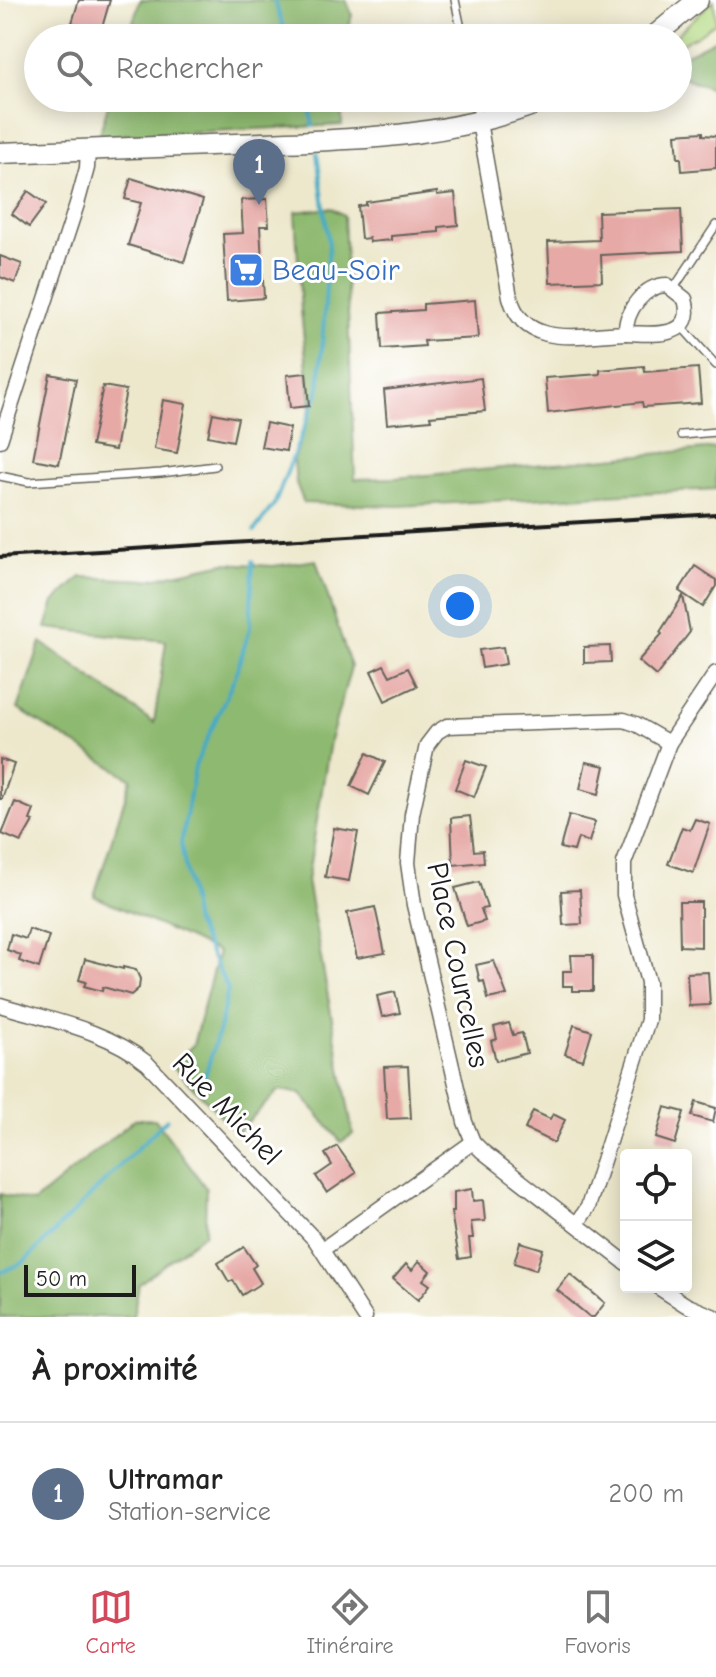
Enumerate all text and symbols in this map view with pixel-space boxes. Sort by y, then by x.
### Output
search box [24,24,692,112]
icon: search [52,46,96,90]
text: Rechercher [116,51,263,86]
pin: 1 [233,139,285,205]
supermarket icon: Beau-Soir [227,251,265,289]
place label: Beau-Soir [272,253,400,288]
your location [440,586,480,626]
street label: Place Courcelles [419,859,497,1071]
street label: Rue Michel [165,1046,289,1172]
map controls [620,1149,692,1293]
button: locate [620,1149,692,1221]
button: layers [620,1221,692,1293]
scale bar [24,1261,136,1297]
text: 50 m [36,1266,87,1292]
text: À proximité [32,1349,198,1389]
text: Ultramar [108,1462,223,1497]
text: 1 [53,1479,63,1509]
text: 200 m [609,1479,684,1509]
text: Station-service [108,1497,271,1527]
tab: Carte [85,1585,136,1659]
tab: Itinéraire [307,1585,394,1659]
tab: Favoris [565,1585,631,1659]

